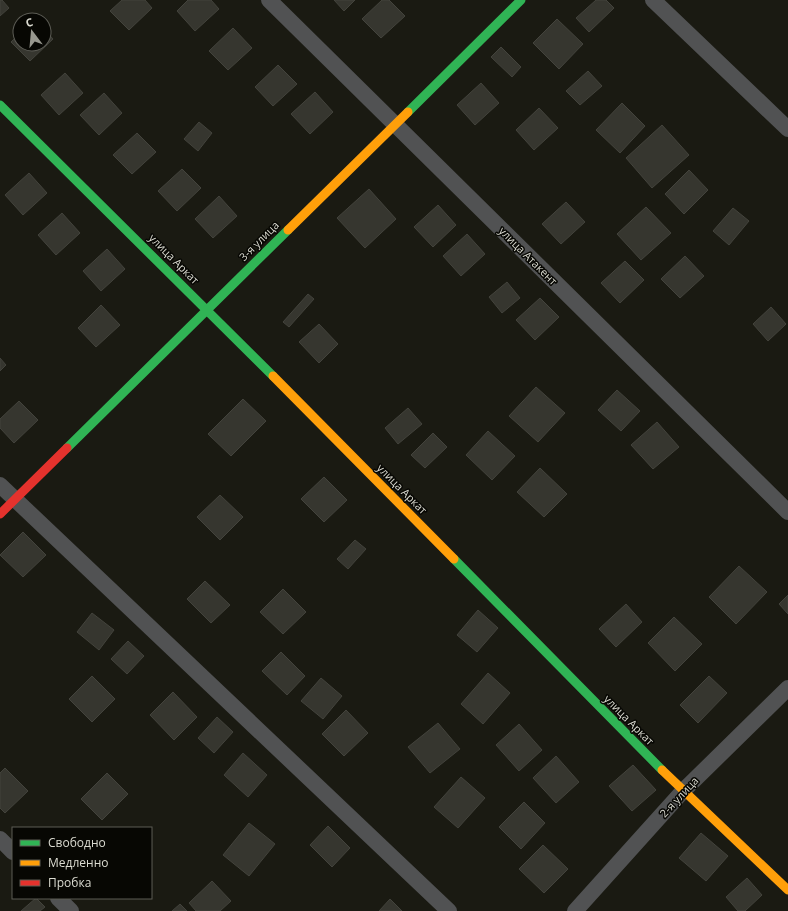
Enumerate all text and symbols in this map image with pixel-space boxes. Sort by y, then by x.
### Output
north arrow [12,12,52,52]
text: С [24,14,35,30]
street label: 3-я улица [235,217,282,264]
street label: улица Атакент [496,223,561,288]
street label: улица Аркат [146,230,203,287]
street label: улица Аркат [374,460,431,517]
street label: улица Аркат [601,691,658,748]
street label: 2-я улица [656,773,701,820]
legend [12,827,152,899]
text: Свободно [48,834,106,851]
text: Медленно [48,854,108,871]
text: Пробка [48,874,91,891]

